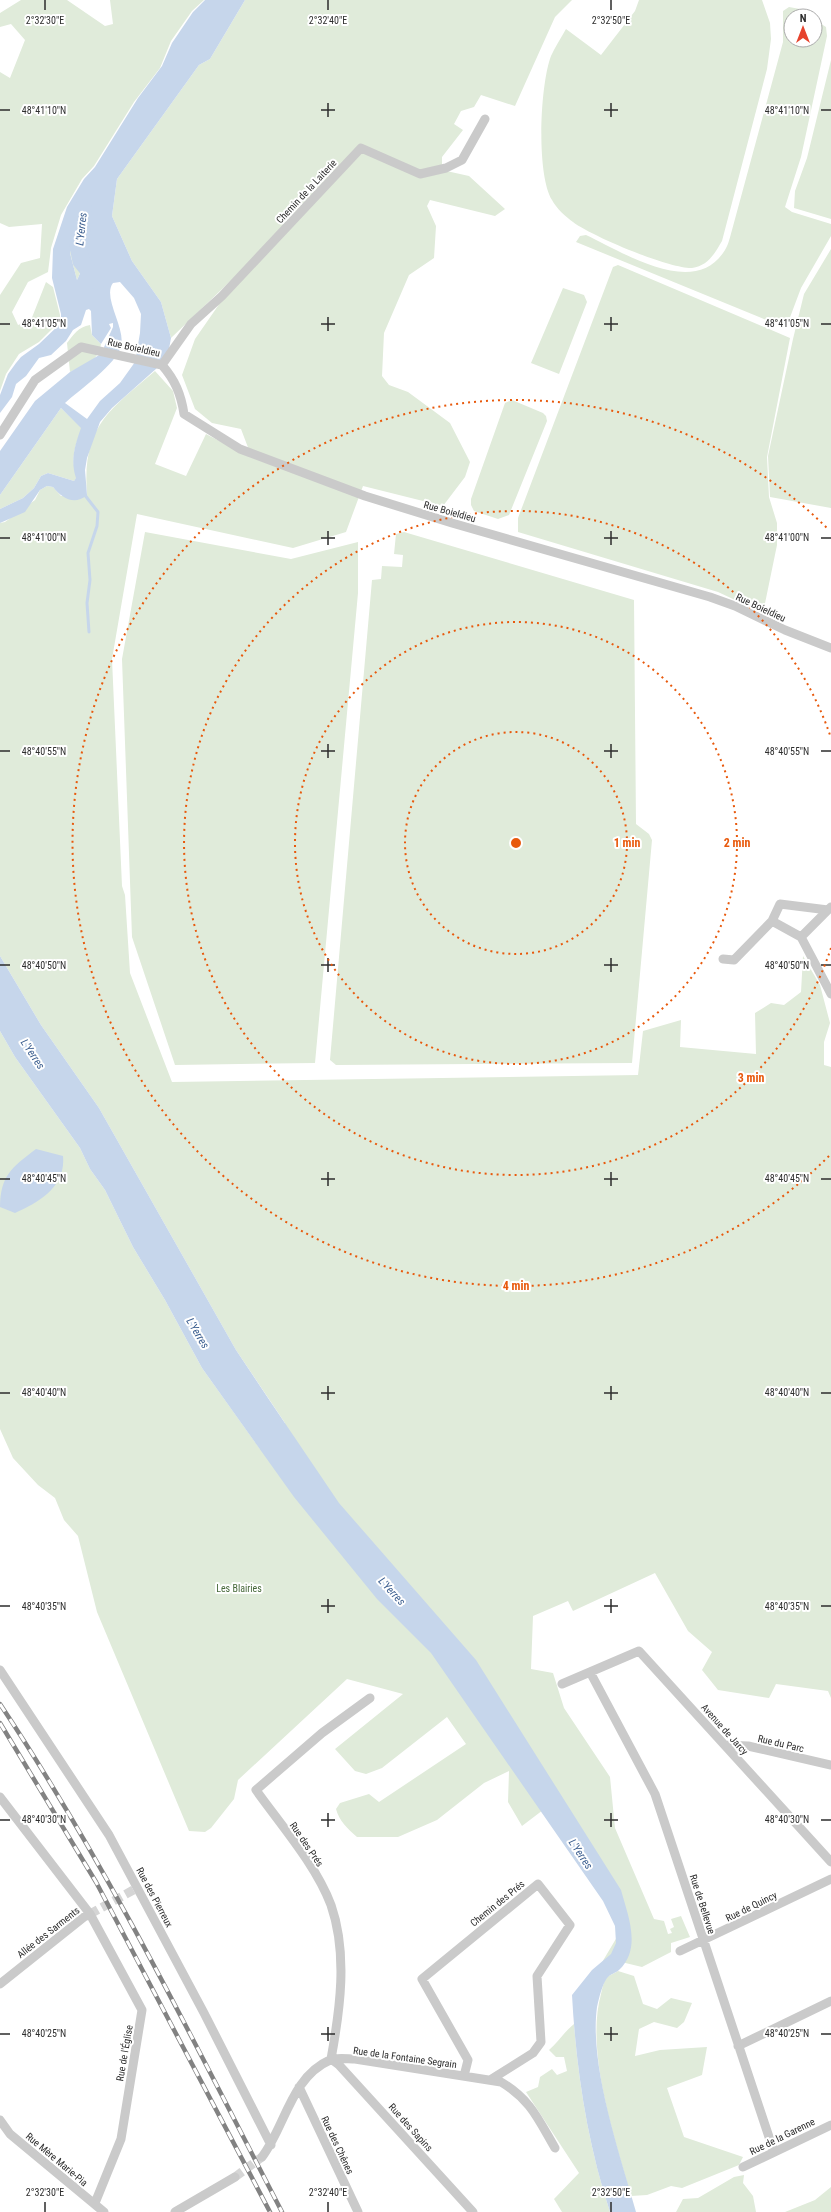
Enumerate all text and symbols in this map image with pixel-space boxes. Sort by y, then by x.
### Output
north arrow [783,8,823,48]
text: N [800,12,807,25]
text: 2°32'30"E [26,15,64,26]
text: 2°32'40"E [309,15,347,26]
text: 2°32'50"E [592,15,630,26]
text: 48°41'10"N [22,105,66,116]
text: 48°41'10"N [765,105,809,116]
street label: Chemin de la Laiterie [274,157,339,225]
water label: L'Yerres [73,212,90,246]
text: 48°41'05"N [22,318,66,329]
text: 48°41'05"N [765,318,809,329]
street label: Rue Boieldieu [107,336,161,359]
street label: Rue Boieldieu [423,499,477,524]
text: 48°41'00"N [22,532,66,543]
text: 48°41'00"N [765,532,809,543]
street label: Rue Boieldieu [734,591,788,624]
text: 48°40'55"N [22,746,66,757]
text: 48°40'55"N [765,746,809,757]
centre of rings [509,836,523,850]
text: 1 min [614,836,640,850]
text: 2 min [724,836,750,850]
text: 48°40'50"N [22,960,66,971]
text: 48°40'50"N [765,960,809,971]
water label: L'Yerres [18,1037,47,1072]
text: 3 min [738,1071,764,1085]
text: 48°40'45"N [22,1173,66,1184]
text: 48°40'45"N [765,1173,809,1184]
text: 4 min [503,1279,529,1293]
water label: L'Yerres [183,1316,212,1351]
text: 48°40'40"N [22,1387,66,1398]
text: 48°40'40"N [765,1387,809,1398]
water label: L'Yerres [375,1575,408,1608]
park label: Les Blairies [216,1583,262,1594]
text: 48°40'35"N [22,1601,66,1612]
text: 48°40'35"N [765,1601,809,1612]
street label: Avenue de Jarcy [699,1702,750,1757]
street label: Rue du Parc [757,1733,805,1754]
text: 48°40'30"N [22,1814,66,1825]
text: 48°40'30"N [765,1814,809,1825]
street label: Rue des Prés [288,1820,326,1869]
water label: L'Yerres [566,1837,595,1872]
street label: Rue des Pierreux [134,1865,175,1930]
street label: Rue de Bellevue [688,1873,717,1936]
street label: Chemin des Prés [468,1878,527,1929]
street label: Rue de Quincy [724,1889,779,1924]
street label: Allée des Sarments [15,1904,82,1960]
street label: Rue de l'Église [113,2024,135,2082]
text: 48°40'25"N [22,2028,66,2039]
text: 48°40'25"N [765,2028,809,2039]
street label: Rue de la Fontaine Segrain [352,2045,458,2070]
street label: Rue des Sapins [386,2101,435,2154]
street label: Rue des Chênes [319,2114,356,2176]
street label: Rue de la Garenne [748,2116,817,2157]
street label: Rue Mère Marie-Pia [24,2130,90,2188]
text: 2°32'30"E [26,2187,64,2198]
text: 2°32'40"E [309,2187,347,2198]
text: 2°32'50"E [592,2187,630,2198]

